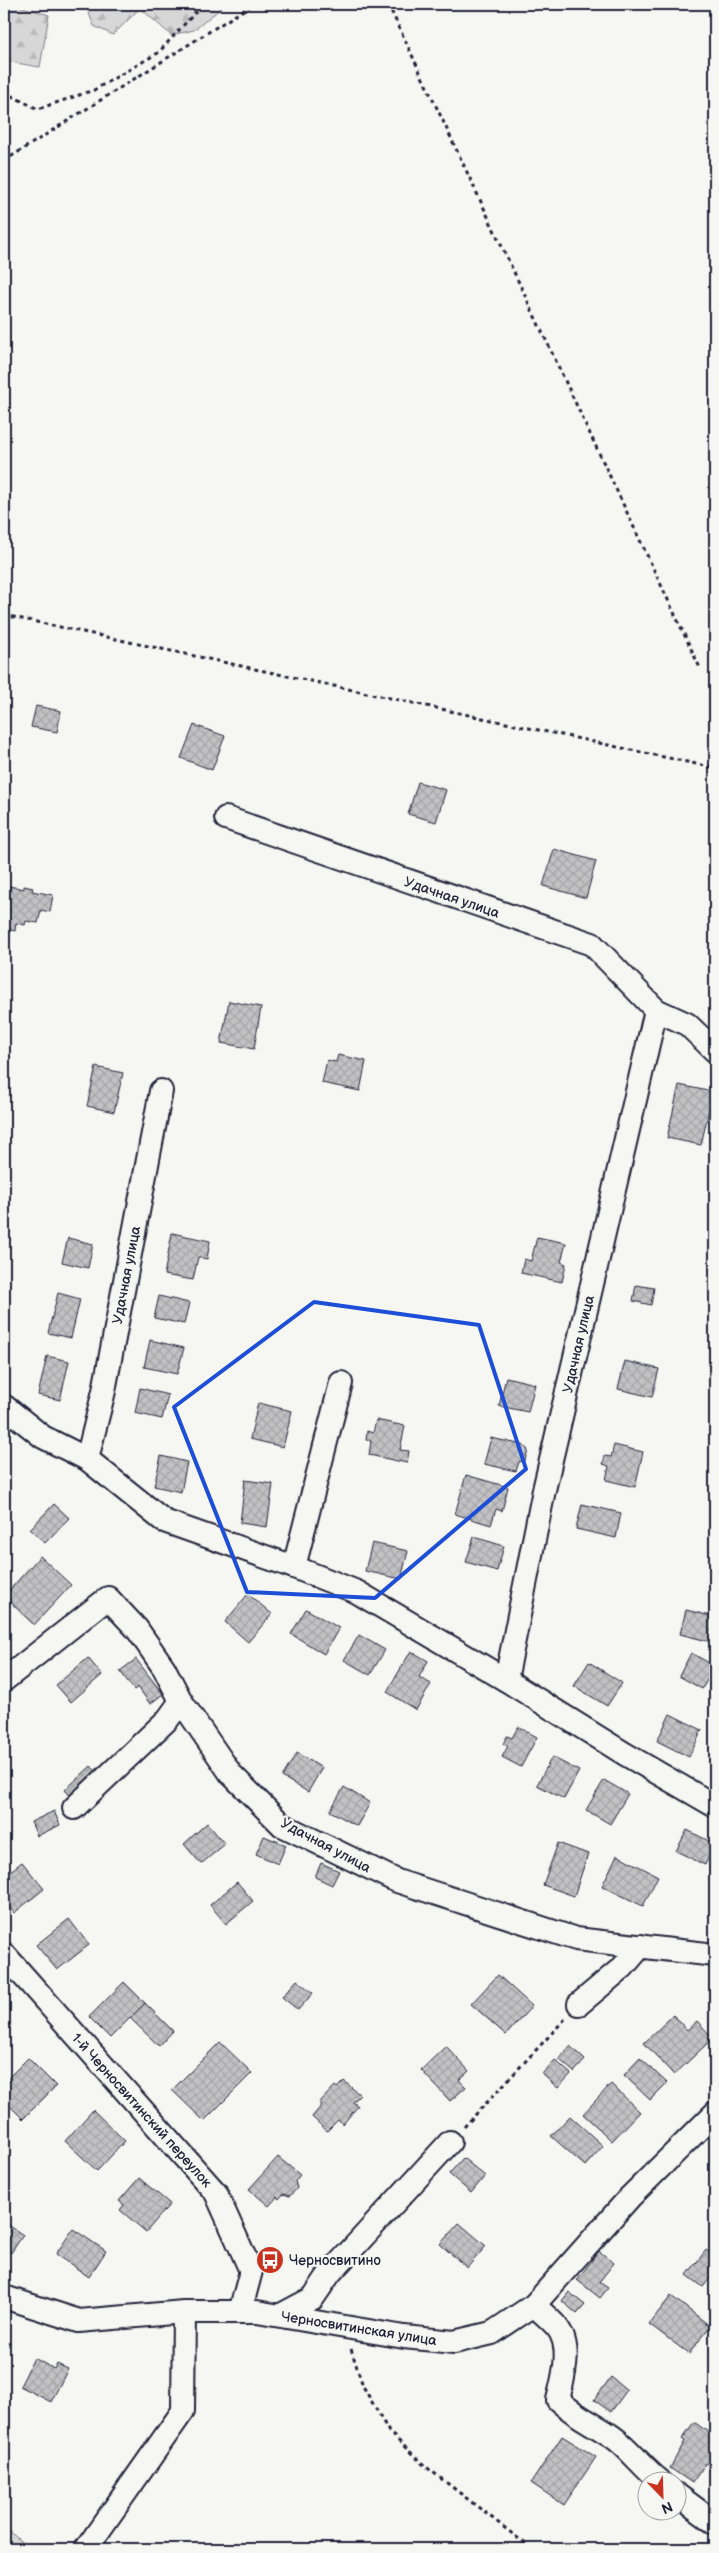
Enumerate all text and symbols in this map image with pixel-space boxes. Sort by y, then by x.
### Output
street label: Удачная улица [402,873,502,922]
street label: Удачная улица [109,1224,144,1326]
street label: Удачная улица [559,1293,598,1395]
street label: Удачная улица [278,1815,374,1877]
street label: 1-й Черносвитинский переулок [68,2030,216,2191]
bus stop icon: Черносвитино [255,2245,285,2275]
place label: Черносвитино [289,2252,381,2269]
street label: Черносвитинская улица [280,2308,439,2349]
north arrow [636,2470,686,2520]
text: N [659,2498,675,2517]

